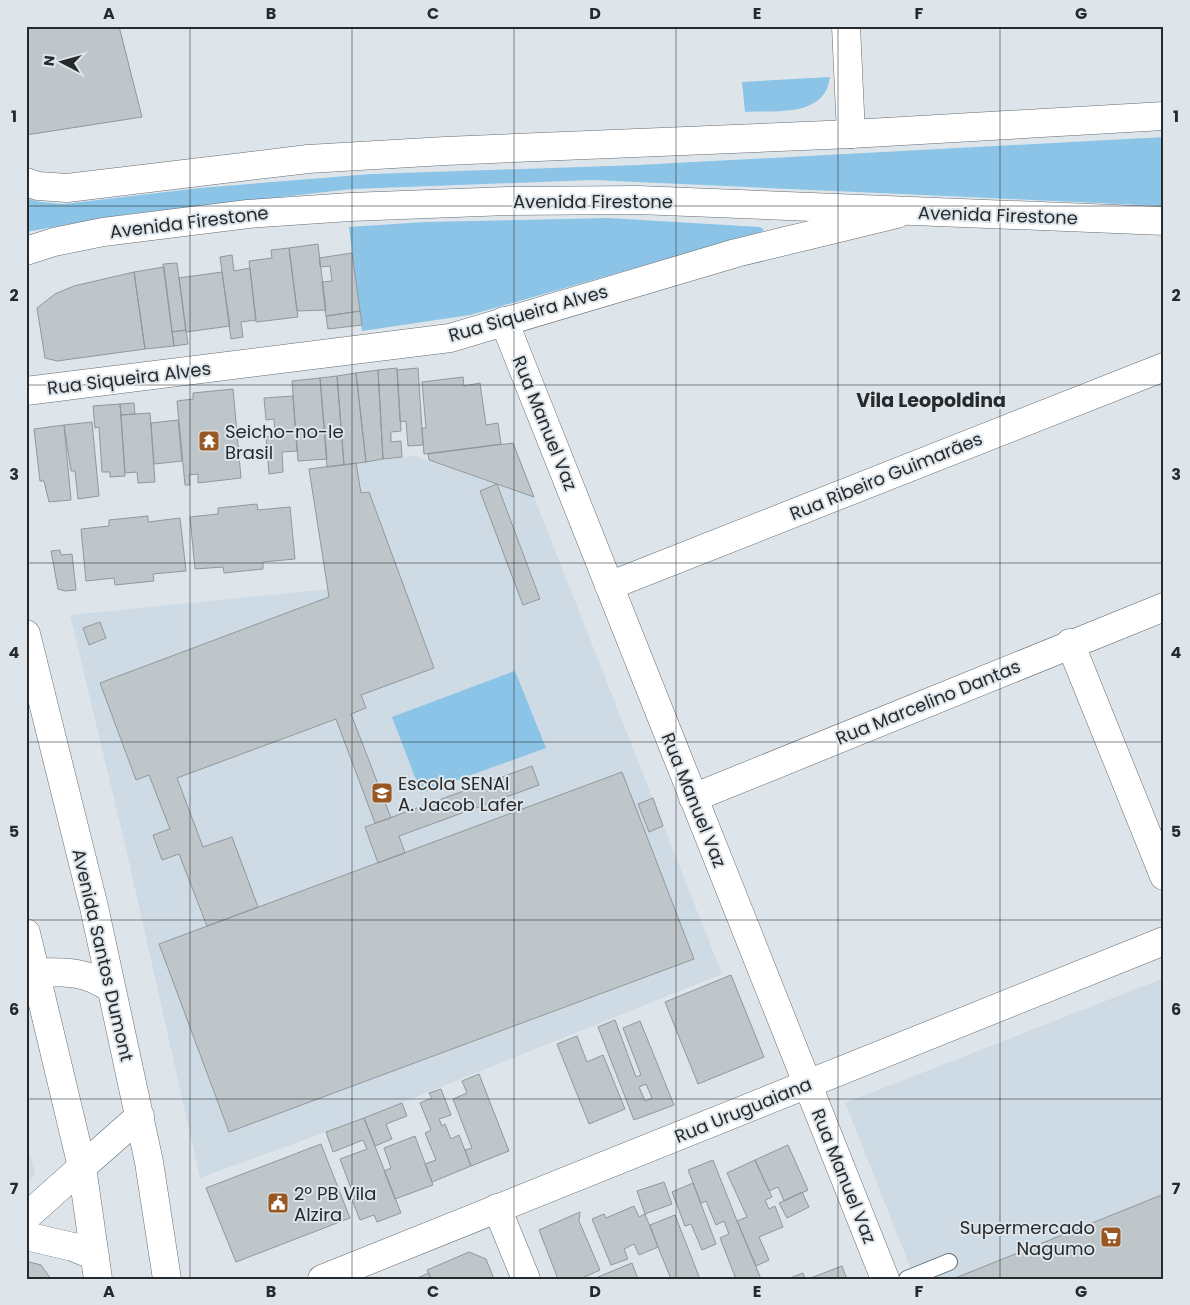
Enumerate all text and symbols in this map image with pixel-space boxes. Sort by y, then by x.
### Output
text: A [103,2,115,25]
text: B [266,2,276,25]
text: C [427,2,439,25]
text: D [589,2,601,25]
text: E [753,2,761,25]
text: F [915,2,924,25]
text: G [1075,2,1087,25]
north arrow [38,38,88,88]
text: N [39,54,60,67]
text: 1 [11,105,17,128]
text: 1 [1173,105,1179,128]
street label: Avenida Firestone [513,189,673,214]
street label: Avenida Firestone [108,200,270,244]
street label: Avenida Firestone [918,200,1078,230]
street label: Rua Siqueira Alves [445,278,611,348]
text: 2 [9,284,19,307]
text: 2 [1171,284,1181,307]
street label: Rua Manuel Vaz [507,352,583,494]
street label: Rua Siqueira Alves [46,356,212,400]
district label: Vila Leopoldina [856,387,1006,414]
place label: Seicho-no-Ie Brasil [225,419,344,465]
street label: Rua Ribeiro Guimarães [786,426,986,526]
temple icon: Seicho-no-Ie Brasil [197,429,221,453]
text: 3 [9,463,19,486]
text: 3 [1171,463,1181,486]
text: 4 [9,641,20,664]
text: 4 [1171,641,1182,664]
street label: Rua Marcelino Dantas [832,653,1024,751]
street label: Rua Manuel Vaz [656,729,732,871]
place label: Escola SENAI A. Jacob Lafer [398,771,524,817]
school or university icon: Escola SENAI A. Jacob Lafer [370,781,394,805]
text: 5 [9,820,19,843]
text: 5 [1171,820,1181,843]
street label: Avenida Santos Dumont [66,846,140,1064]
text: 6 [9,998,19,1021]
text: 6 [1171,998,1181,1021]
street label: Rua Uruguaiana [671,1071,815,1149]
street label: Rua Manuel Vaz [806,1105,882,1247]
text: 7 [10,1177,19,1200]
text: 7 [1172,1177,1181,1200]
place label: 2º PB Vila Alzira [294,1181,376,1227]
public building icon: 2º PB Vila Alzira [266,1191,290,1215]
place label: Supermercado Nagumo [960,1215,1095,1261]
supermarket icon: Supermercado Nagumo [1099,1225,1123,1249]
text: A [103,1280,115,1303]
text: B [266,1280,276,1303]
text: C [427,1280,439,1303]
text: D [589,1280,601,1303]
text: E [753,1280,761,1303]
text: F [915,1280,924,1303]
text: G [1075,1280,1087,1303]

